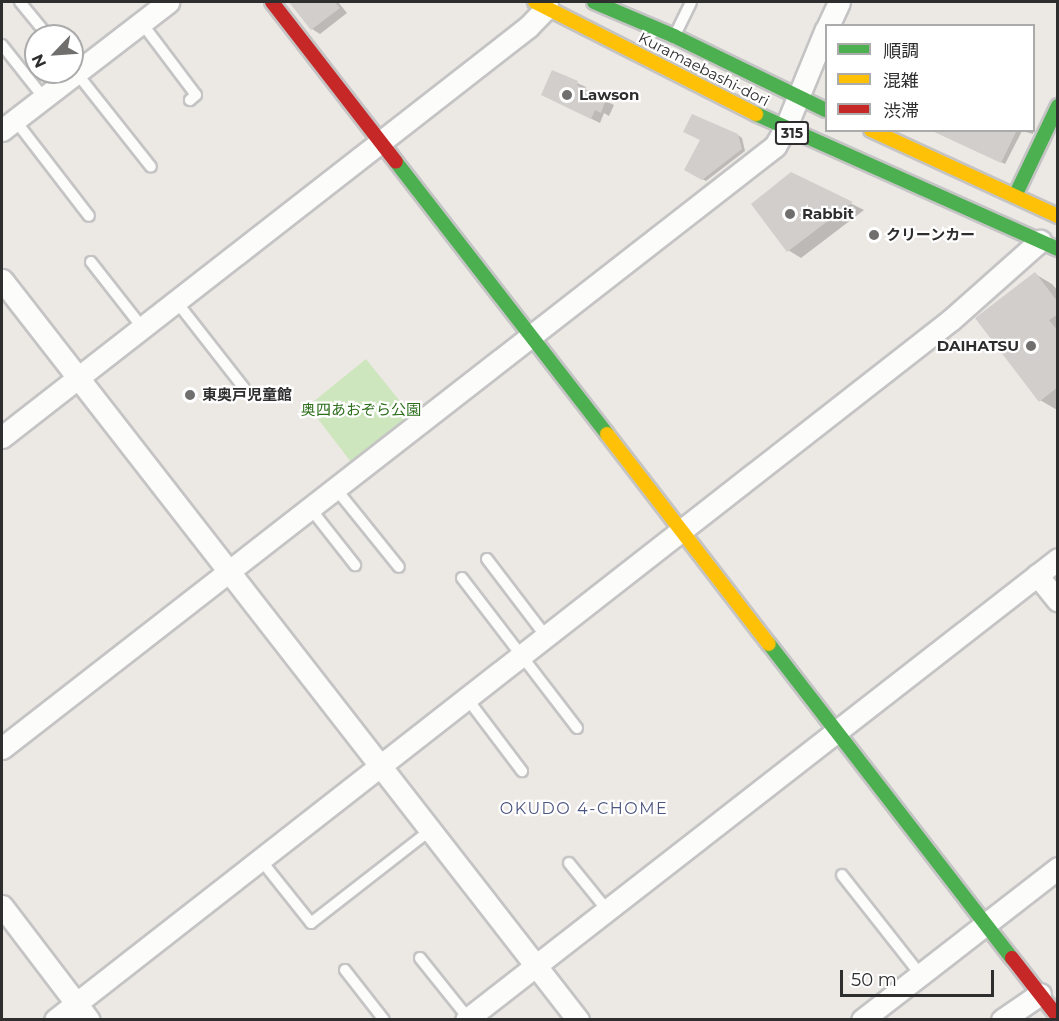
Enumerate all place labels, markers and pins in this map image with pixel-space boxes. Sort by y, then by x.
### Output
place label: Lawson [579,86,639,104]
marker: Lawson [560,88,574,102]
place label: Rabbit [802,205,854,223]
marker: Rabbit [783,207,797,221]
place label: クリーンカー [886,226,976,244]
marker: クリーンカー [867,228,881,242]
place label: DAIHATSU [937,337,1019,355]
marker: DAIHATSU [1024,339,1038,353]
place label: 東奥戸児童館 [202,386,292,404]
marker: 東奥戸児童館 [183,388,197,402]

